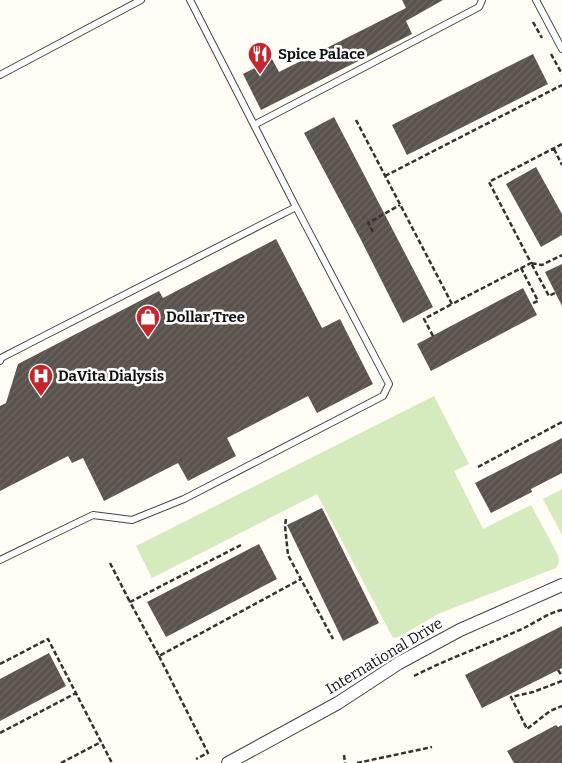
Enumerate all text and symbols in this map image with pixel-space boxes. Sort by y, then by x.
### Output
restaurant icon: Spice Palace [247,41,273,75]
place label: Spice Palace [278,45,365,63]
shop icon: Dollar Tree [135,304,161,338]
place label: Dollar Tree [166,308,245,326]
hospital icon: DaVita Dialysis [28,363,54,397]
place label: DaVita Dialysis [58,367,164,385]
street label: International Drive [322,614,446,698]

